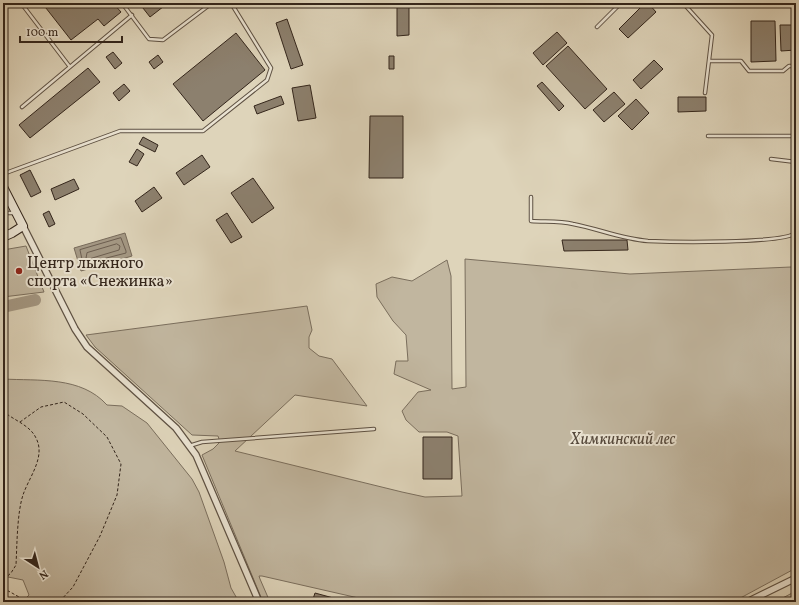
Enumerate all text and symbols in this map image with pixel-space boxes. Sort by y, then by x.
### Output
scale bar [20,18,122,44]
text: 100 m [26,25,59,41]
place label: Центр лыжного спорта «Снежинка» [27,253,173,293]
marker: Центр лыжного спорта «Снежинка» [14,266,24,276]
park label: Химкинский лес [570,429,676,451]
north arrow [18,547,58,587]
text: N [35,565,51,582]

